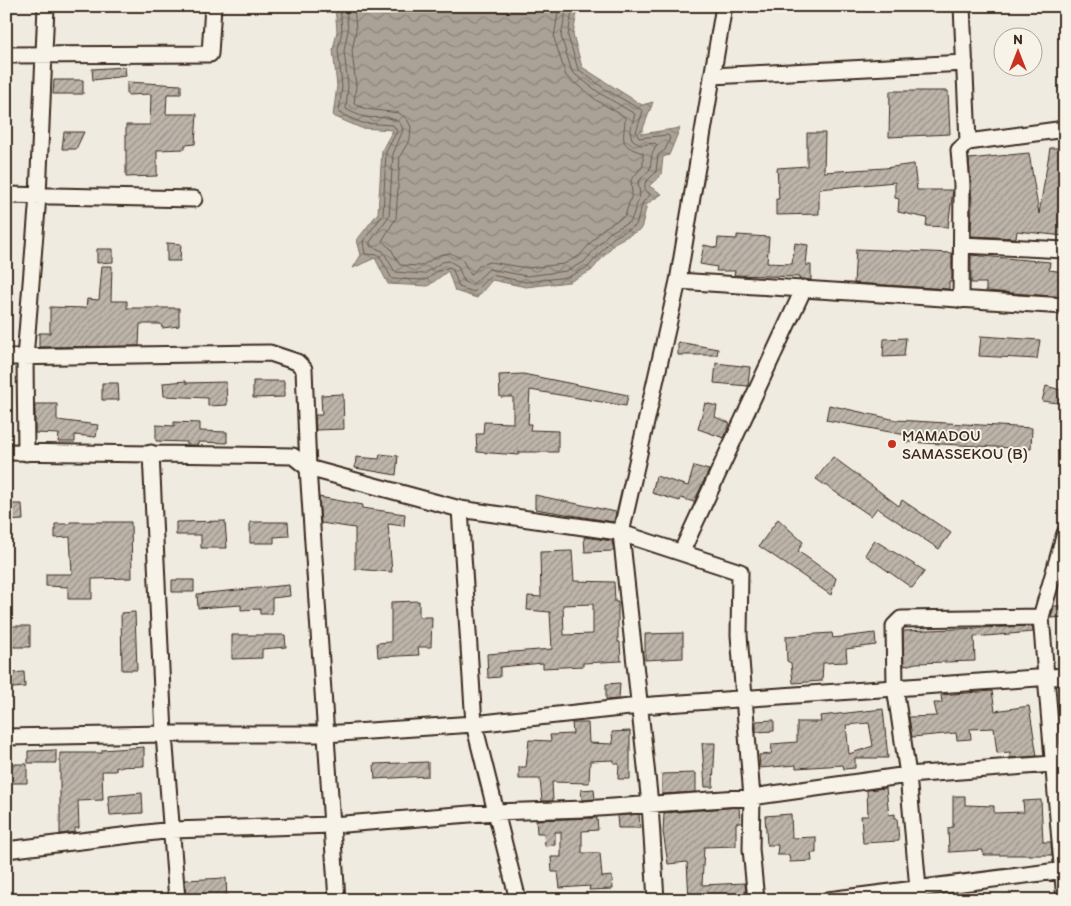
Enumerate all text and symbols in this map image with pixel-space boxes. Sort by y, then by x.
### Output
north arrow [994,28,1044,78]
text: N [1013,31,1023,48]
place label: MAMADOU SAMASSEKOU (B) [902,426,1028,463]
marker: MAMADOU SAMASSEKOU (B) [886,438,898,450]

